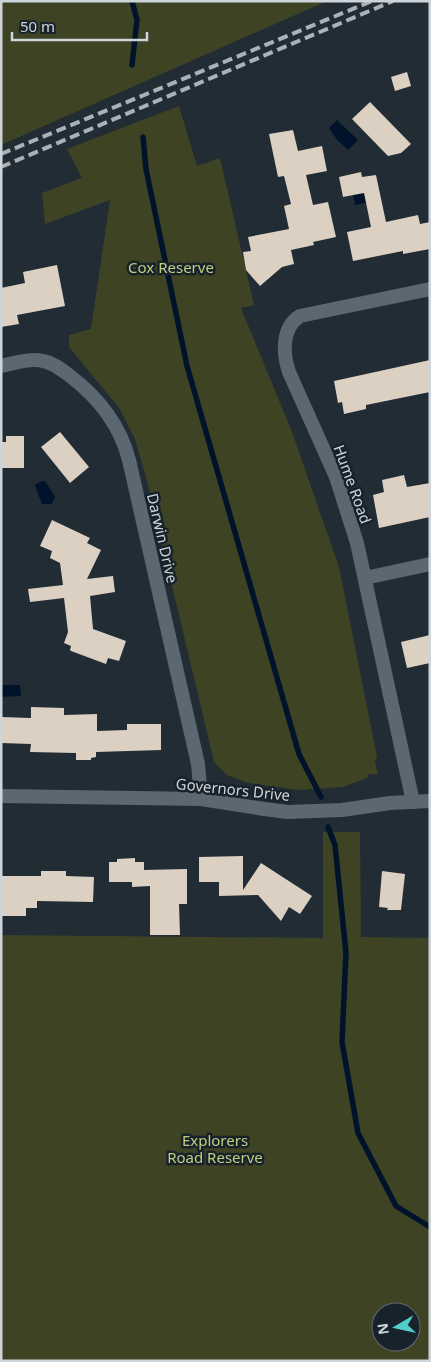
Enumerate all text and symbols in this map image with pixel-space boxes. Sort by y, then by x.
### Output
scale bar [12,10,148,42]
text: 50 m [20,16,55,36]
park label: Cox Reserve [128,257,214,277]
street label: Hume Road [329,442,377,526]
street label: Darwin Drive [143,491,183,585]
street label: Governors Drive [175,773,291,805]
park label: Explorers Road Reserve [167,1130,263,1167]
north arrow [371,1302,421,1352]
text: N [372,1322,393,1336]

